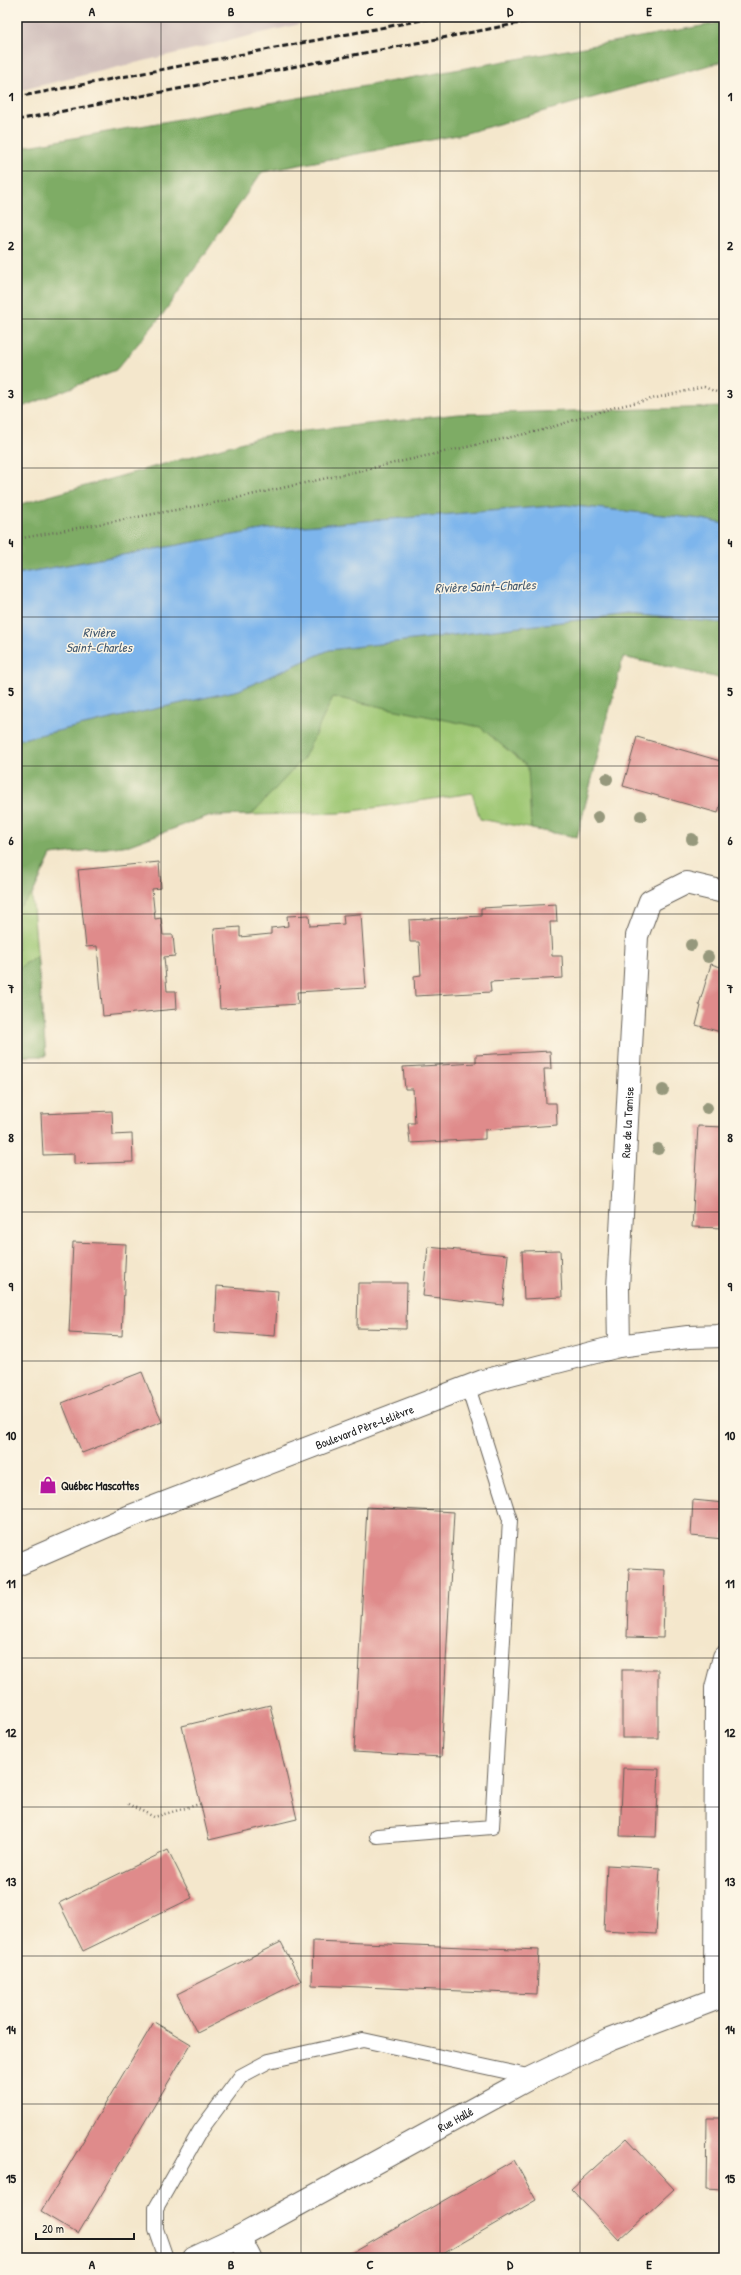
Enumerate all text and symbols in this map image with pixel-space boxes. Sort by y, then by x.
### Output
text: A [89,2,96,20]
text: B [228,2,235,20]
text: C [366,2,374,20]
text: D [507,2,514,20]
text: E [646,2,652,20]
text: 1 [9,87,14,105]
text: 1 [728,87,733,105]
text: 2 [8,236,15,254]
text: 2 [727,236,734,254]
text: 3 [8,384,14,402]
text: 3 [727,384,733,402]
text: 4 [9,533,14,551]
text: 4 [728,533,733,551]
water label: Rivière Saint-Charles [434,575,537,597]
water label: Rivière Saint-Charles [66,623,133,656]
text: 5 [8,682,14,700]
text: 5 [727,682,733,700]
text: 6 [8,831,14,849]
text: 6 [727,831,733,849]
text: 7 [7,979,15,997]
text: 7 [726,979,734,997]
street label: Rue de la Tamise [617,1086,637,1158]
text: 8 [8,1128,14,1146]
text: 8 [727,1128,733,1146]
text: 9 [9,1277,14,1295]
text: 9 [728,1277,733,1295]
street label: Boulevard Père-Lelièvre [313,1400,416,1453]
text: 10 [6,1426,16,1444]
text: 10 [725,1426,735,1444]
shop icon: Québec Mascottes [38,1475,58,1495]
place label: Québec Mascottes [61,1477,140,1494]
text: 11 [6,1574,16,1592]
text: 11 [725,1574,735,1592]
text: 12 [6,1723,17,1741]
text: 12 [725,1723,736,1741]
text: 13 [6,1872,16,1890]
text: 13 [725,1872,735,1890]
text: 14 [6,2020,16,2038]
text: 14 [725,2020,735,2038]
street label: Rue Hallé [434,2102,476,2136]
text: 15 [6,2169,17,2187]
text: 15 [725,2169,736,2187]
scale bar [36,2215,134,2241]
text: 20 m [42,2220,64,2237]
text: A [89,2255,96,2273]
text: B [228,2255,235,2273]
text: C [366,2255,374,2273]
text: D [507,2255,514,2273]
text: E [646,2255,652,2273]

